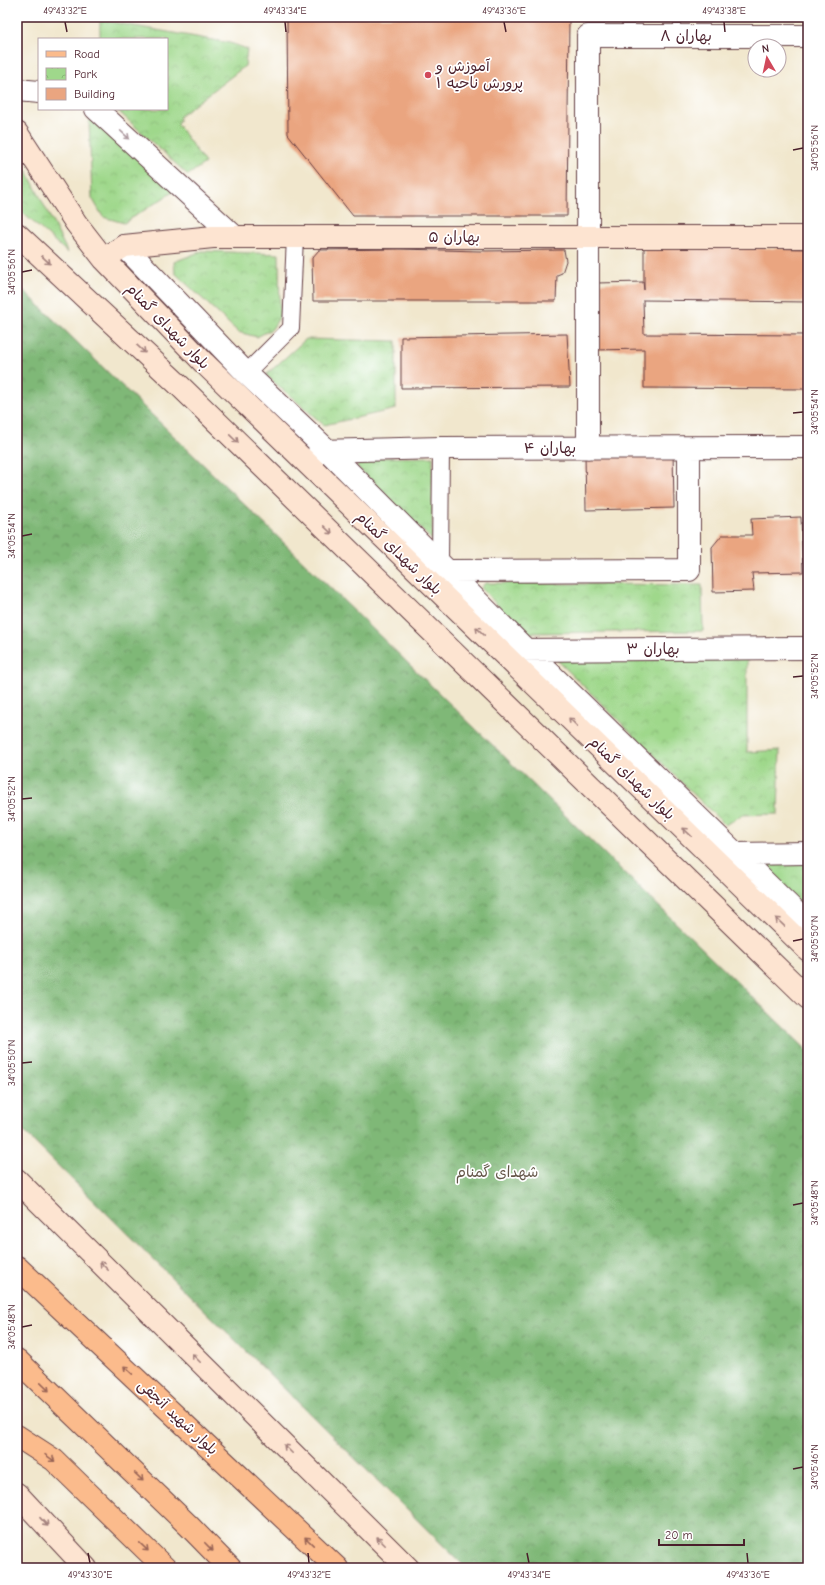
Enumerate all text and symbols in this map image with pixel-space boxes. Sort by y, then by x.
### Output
text: 49°43'32"E [43,5,87,17]
text: 49°43'34"E [263,5,307,17]
text: 49°43'36"E [482,5,526,17]
text: 49°43'38"E [702,5,746,17]
street label: بهاران ۸ [660,27,712,45]
legend [38,38,168,110]
north arrow [747,38,787,78]
text: N [761,42,770,56]
text: Road [74,47,100,61]
place label: آموزش و پرورش ناحیه ۱ [435,57,523,93]
text: Park [74,67,97,81]
marker: آموزش و پرورش ناحیه ۱ [423,70,433,80]
text: Building [74,87,115,101]
text: 34°05'56"N [809,125,821,171]
one-way arrow [120,131,130,140]
street label: بهاران ۵ [428,228,480,246]
text: 34°05'56"N [6,249,18,295]
one-way arrow [40,256,51,265]
street label: بلوار شهدای گمنام [120,279,214,375]
one-way arrow [135,344,145,353]
text: 34°05'54"N [809,389,821,435]
one-way arrow [229,434,239,444]
street label: بهاران ۴ [524,439,576,457]
street label: بلوار شهدای گمنام [350,507,446,601]
text: 34°05'54"N [6,513,18,559]
one-way arrow [323,525,333,535]
one-way arrow [475,626,485,636]
street label: بهاران ۳ [626,640,680,658]
text: 34°05'52"N [809,653,821,699]
one-way arrow [568,717,578,727]
street label: بلوار شهدای گمنام [583,732,679,826]
text: 34°05'52"N [6,776,18,822]
one-way arrow [682,827,692,837]
text: 34°05'50"N [809,916,821,962]
one-way arrow [775,918,785,927]
text: 34°05'50"N [6,1040,18,1086]
park label: شهدای گمنام [456,1163,538,1184]
text: 34°05'48"N [809,1180,821,1226]
one-way arrow [99,1261,109,1271]
text: 34°05'48"N [6,1304,18,1350]
one-way arrow [191,1353,201,1363]
one-way arrow [122,1366,133,1375]
street label: بلوار شهید آنجفی [134,1375,222,1459]
one-way arrow [40,1382,50,1392]
one-way arrow [283,1444,293,1454]
text: 34°05'46"N [809,1444,821,1490]
one-way arrow [44,1454,55,1462]
one-way arrow [134,1472,144,1482]
one-way arrow [39,1517,48,1528]
scale bar [659,1521,744,1547]
text: 20 m [665,1528,693,1542]
one-way arrow [304,1536,314,1546]
one-way arrow [376,1536,386,1545]
one-way arrow [205,1542,214,1552]
one-way arrow [139,1543,149,1552]
text: 49°43'30"E [68,1569,112,1581]
text: 49°43'32"E [287,1569,331,1581]
text: 49°43'34"E [507,1569,551,1581]
text: 49°43'36"E [726,1569,770,1581]

